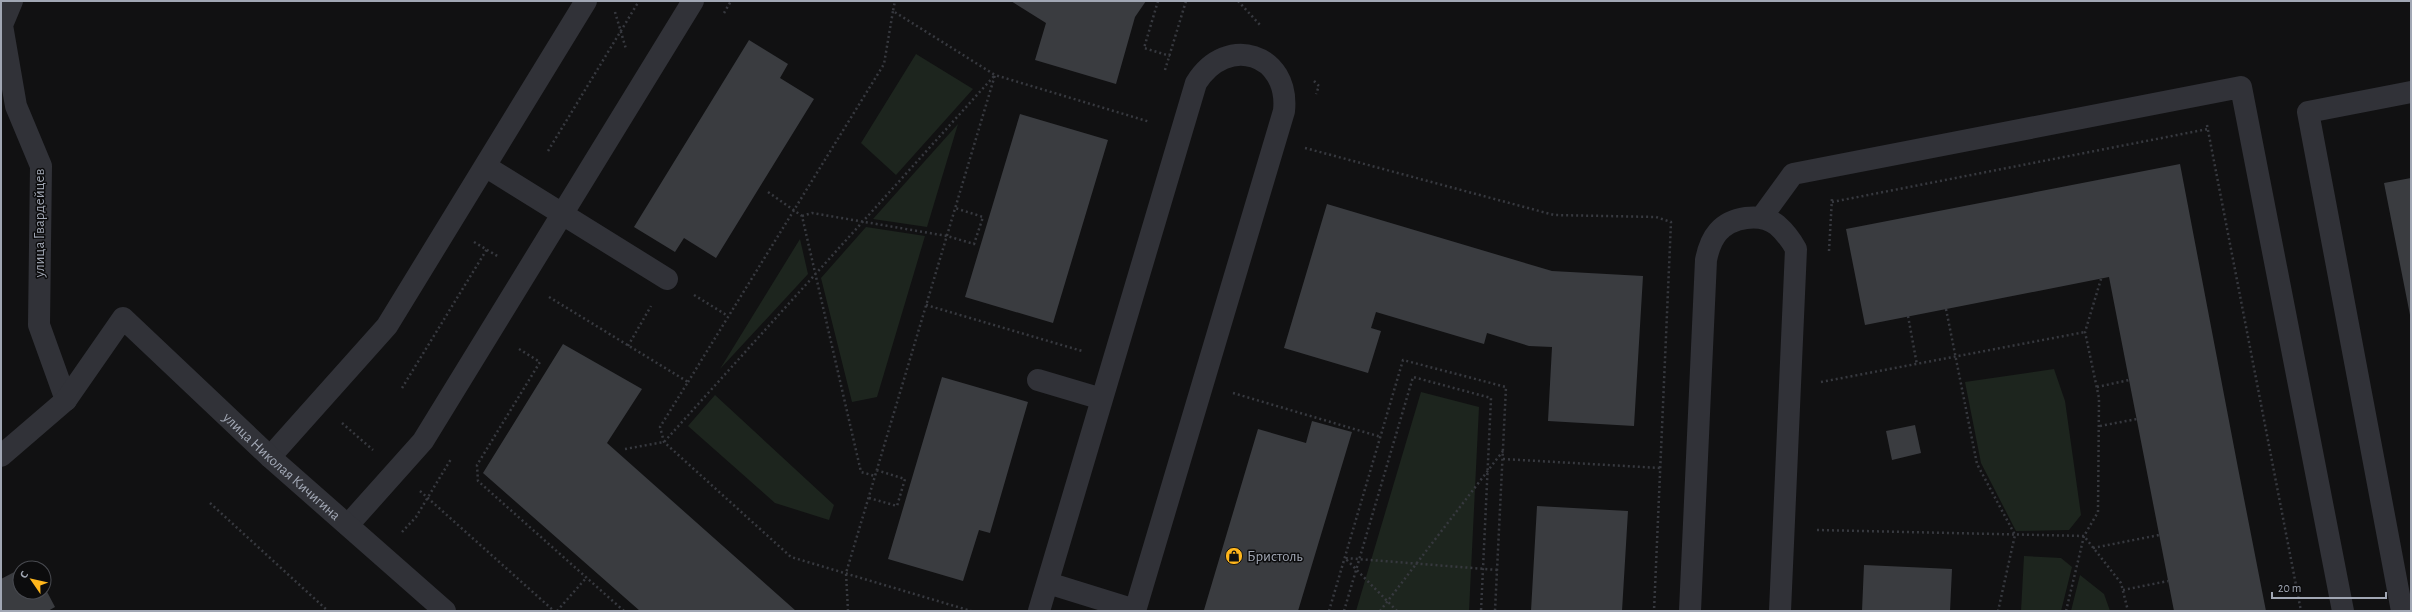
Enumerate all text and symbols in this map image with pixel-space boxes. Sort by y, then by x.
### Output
street label: улица Гвардейцев [32,169,47,278]
street label: улица Николая Кичигина [219,409,343,523]
shop icon: Бристоль [1224,546,1244,566]
place label: Бристоль [1247,549,1303,564]
north arrow [12,560,52,600]
text: С [18,569,30,580]
scale bar [2272,574,2386,600]
text: 20 m [2278,582,2301,594]

